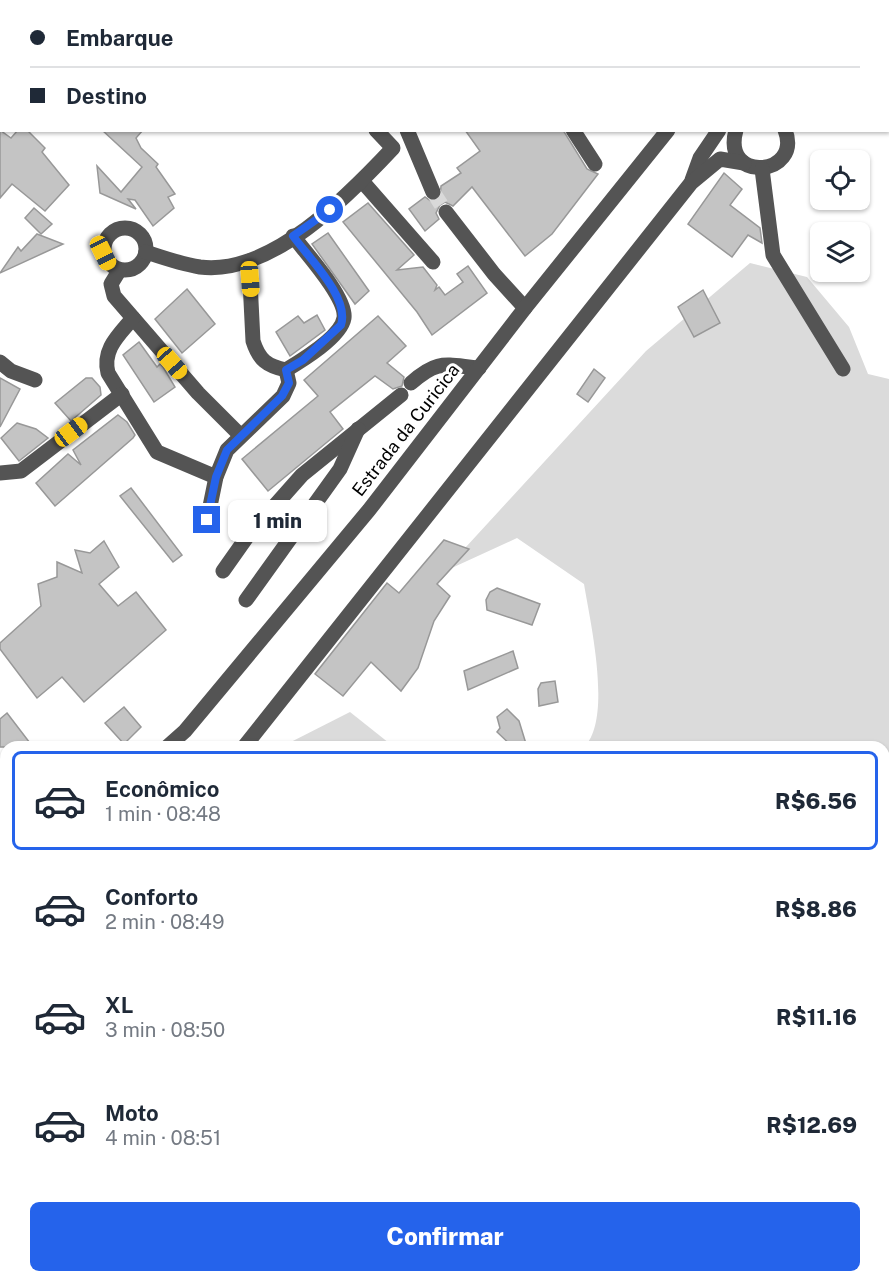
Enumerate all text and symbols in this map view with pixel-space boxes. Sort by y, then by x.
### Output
text: Embarque [66,25,173,51]
text: Destino [66,83,147,109]
map controls [810,150,870,282]
button: locate [810,150,870,210]
route start [316,196,343,223]
button: layers [810,222,870,282]
car [87,233,119,273]
car [240,260,260,298]
car [153,344,191,382]
street label: Estrada da Curicica [348,360,464,500]
car [51,414,91,450]
callout: 1 min [228,499,327,541]
route end [193,506,220,533]
text: 1 min [253,509,302,533]
icon: car [33,774,87,828]
text: Econômico [105,776,220,802]
text: R$6.56 [775,788,857,814]
text: 1 min · 08:48 [105,802,221,826]
icon: car [33,882,87,936]
text: Conforto [105,884,198,910]
text: R$8.86 [775,896,857,922]
text: 2 min · 08:49 [105,910,224,934]
icon: car [33,990,87,1044]
text: XL [105,992,133,1018]
text: R$11.16 [776,1004,857,1030]
text: 3 min · 08:50 [105,1018,225,1042]
icon: car [33,1098,87,1152]
text: Moto [105,1100,159,1126]
text: R$12.69 [766,1112,857,1138]
text: 4 min · 08:51 [105,1126,221,1150]
button: Confirmar [30,1202,860,1271]

